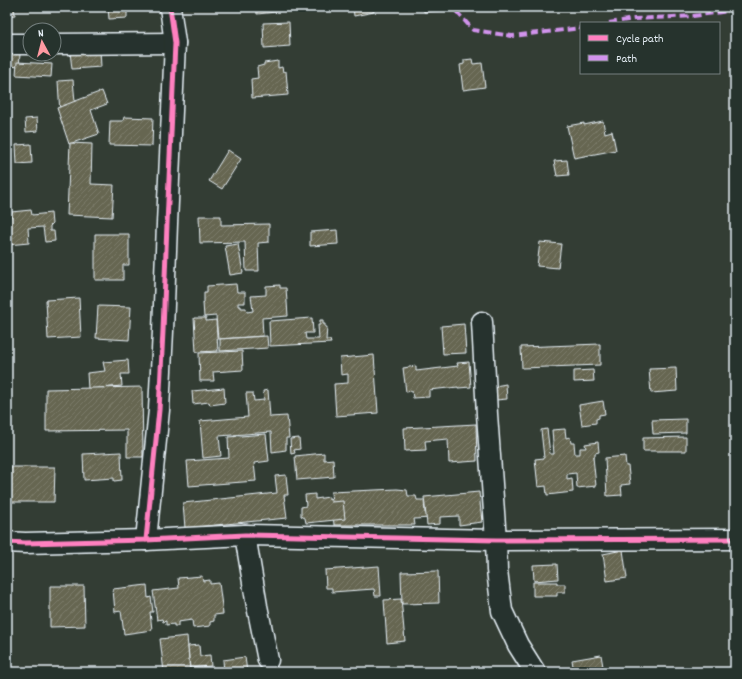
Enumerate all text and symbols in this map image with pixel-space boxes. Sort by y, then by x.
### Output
north arrow [22,22,62,62]
legend [580,22,720,74]
text: N [37,26,45,42]
text: Cycle path [616,31,664,48]
text: Path [616,51,637,68]

